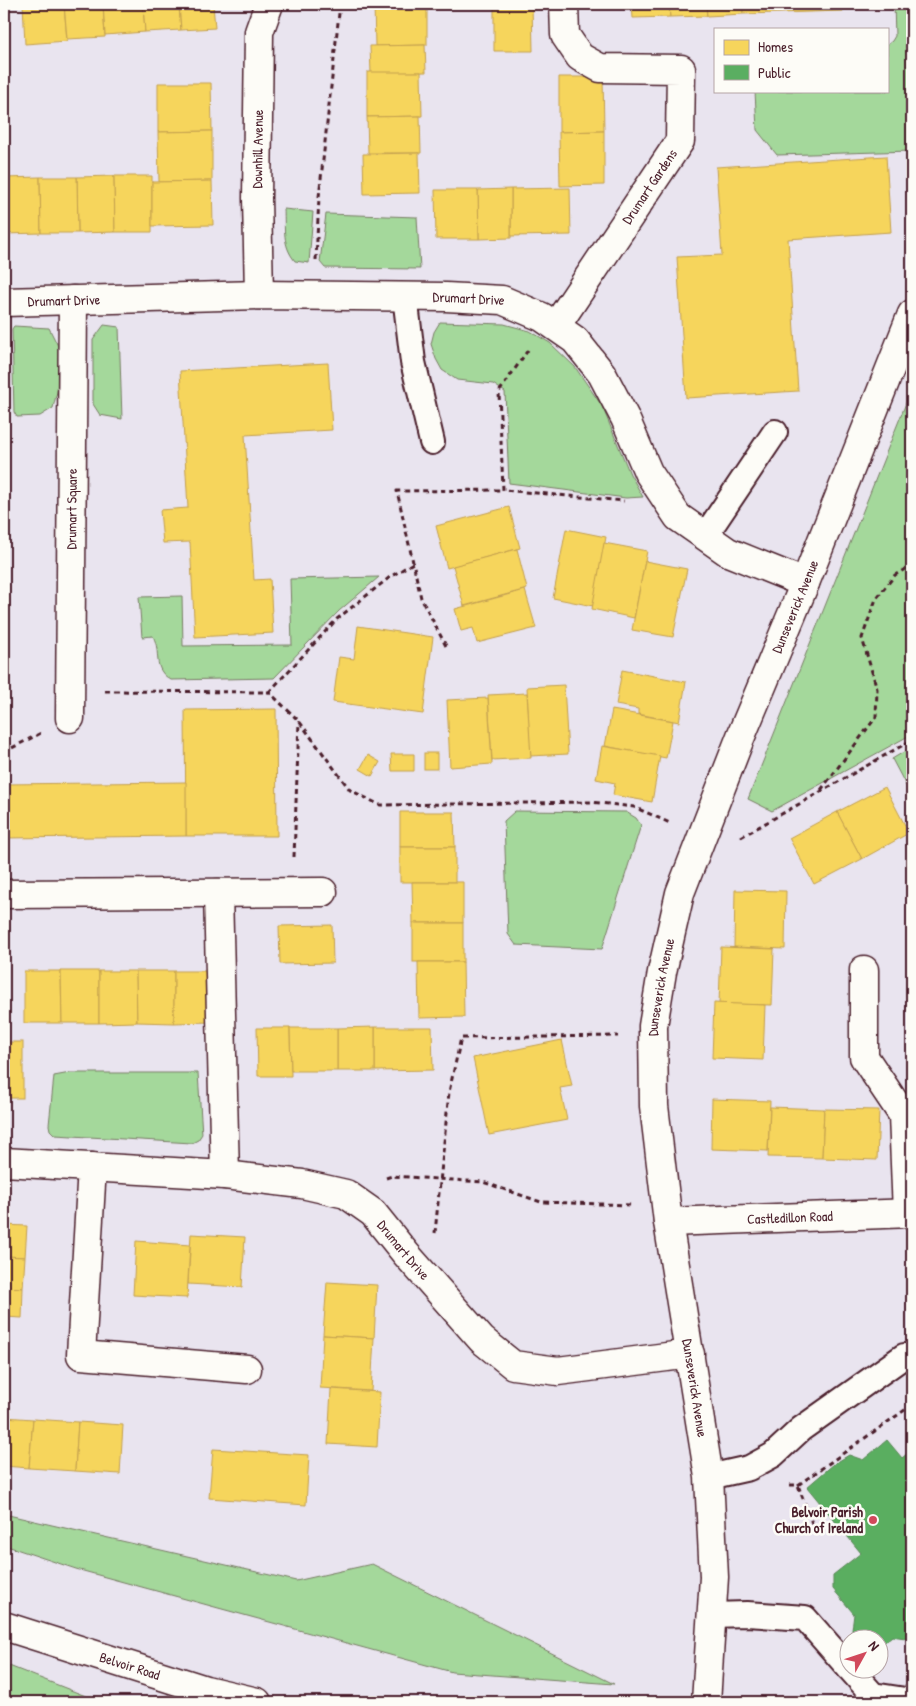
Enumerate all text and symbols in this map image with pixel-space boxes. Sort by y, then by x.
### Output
legend [714,28,888,92]
text: Homes [758,36,793,57]
text: Public [758,62,791,83]
street label: Downhill Avenue [247,109,267,189]
street label: Drumart Gardens [617,145,681,227]
street label: Drumart Drive [433,287,509,310]
street label: Drumart Drive [27,289,101,310]
street label: Drumart Square [61,468,82,550]
street label: Dunseverick Avenue [767,557,822,656]
street label: Dunseverick Avenue [643,936,679,1036]
street label: Castledillon Road [747,1206,834,1228]
street label: Drumart Drive [373,1216,435,1284]
street label: Dunseverick Avenue [678,1337,713,1439]
place label: Belvoir Parish Church of Ireland [775,1502,864,1537]
marker: Belvoir Parish Church of Ireland [867,1514,879,1526]
north arrow [838,1628,888,1678]
text: N [865,1636,884,1655]
street label: Belvoir Road [97,1647,163,1684]

